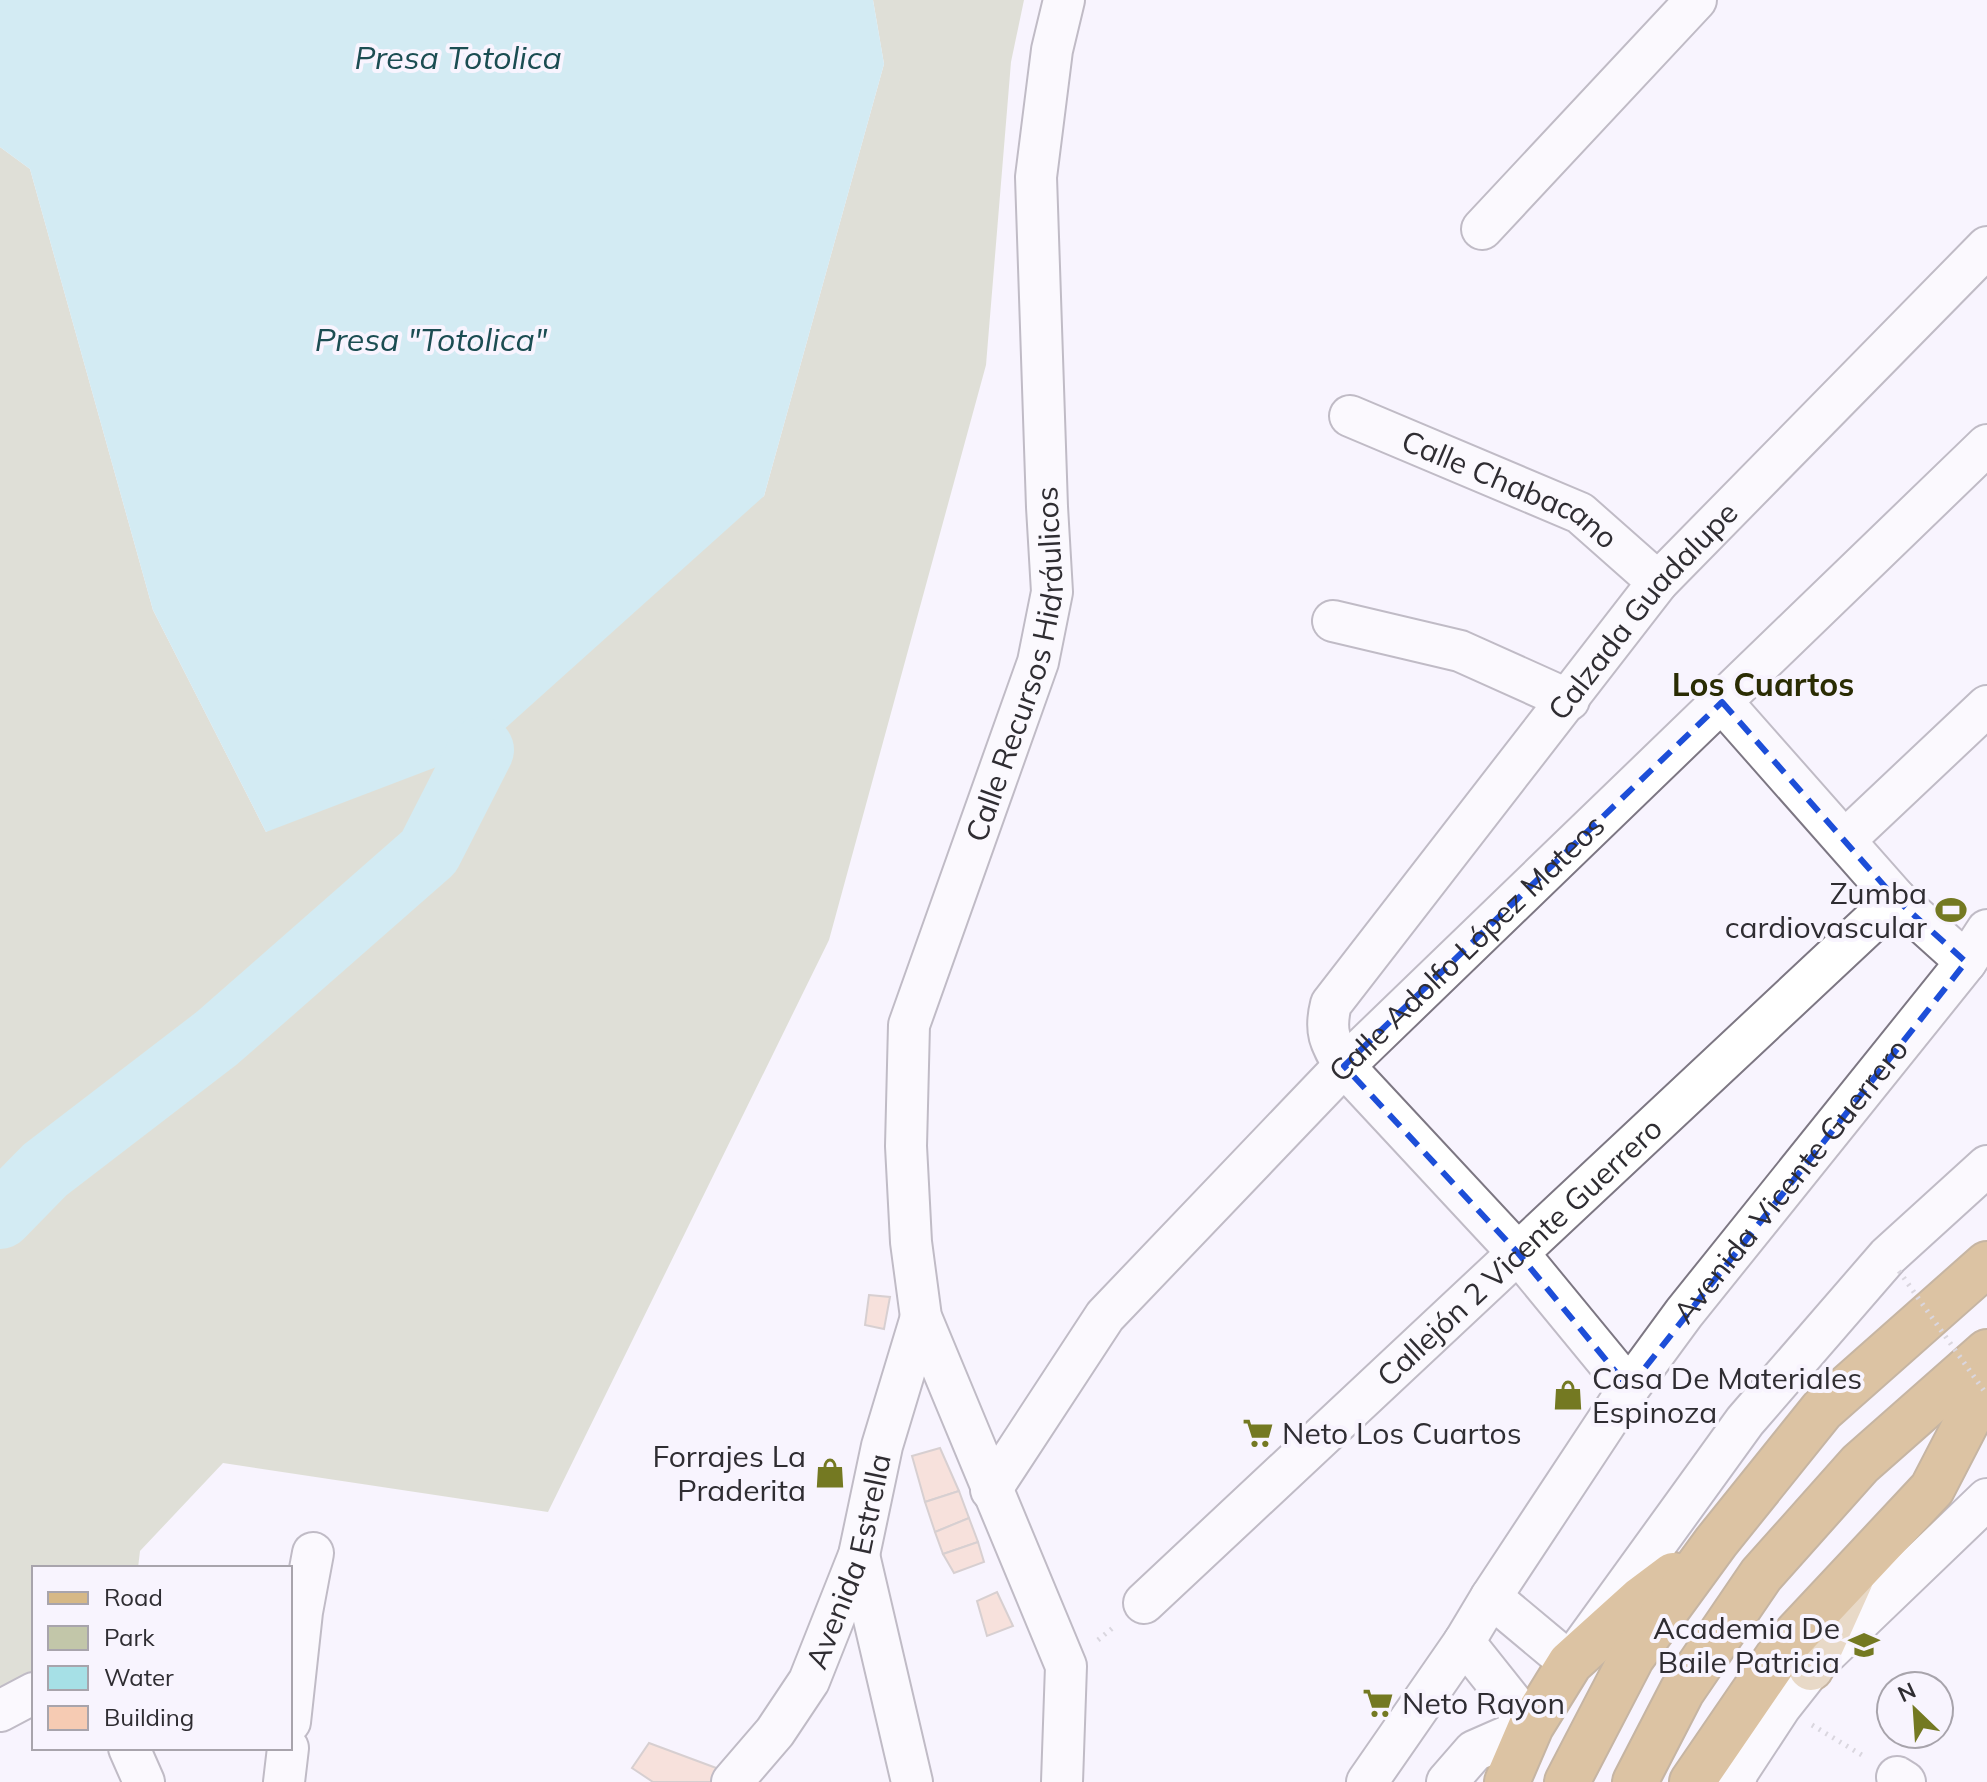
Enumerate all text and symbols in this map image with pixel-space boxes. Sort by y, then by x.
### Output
water label: Presa Totolica [354,37,562,77]
water label: Presa "Totolica" [315,319,548,359]
street label: Calle Chabacano [1396,421,1626,557]
street label: Calle Recursos Hidráulicos [957,486,1071,847]
street label: Calzada Guadalupe [1539,494,1745,727]
district label: Los Cuartos [1672,664,1854,704]
street label: Calle Adolfo López Mateos [1320,806,1612,1089]
place label: Zumba cardiovascular [1725,874,1927,946]
sports icon: Zumba cardiovascular [1934,893,1968,927]
street label: Avenida Vicente Guerrero [1665,1031,1916,1331]
street label: Callejón 2 Vicente Guerrero [1369,1109,1670,1394]
place label: Casa De Materiales Espinoza [1592,1359,1862,1431]
shop icon: Casa De Materiales Espinoza [1551,1378,1585,1412]
place label: Neto Los Cuartos [1282,1414,1522,1452]
supermarket icon: Neto Los Cuartos [1241,1416,1275,1450]
place label: Forrajes La Praderita [652,1437,806,1509]
street label: Avenida Estrella [797,1450,899,1674]
shop icon: Forrajes La Praderita [813,1456,847,1490]
legend [32,1566,292,1750]
text: Road [104,1582,163,1612]
place label: Academia De Baile Patricia [1653,1609,1840,1681]
text: Park [104,1622,155,1652]
school or university icon: Academia De Baile Patricia [1847,1628,1881,1662]
text: Water [104,1662,174,1692]
north arrow [1875,1670,1955,1750]
text: N [1893,1676,1920,1708]
place label: Neto Rayon [1402,1684,1565,1722]
supermarket icon: Neto Rayon [1361,1686,1395,1720]
text: Building [104,1702,194,1732]

